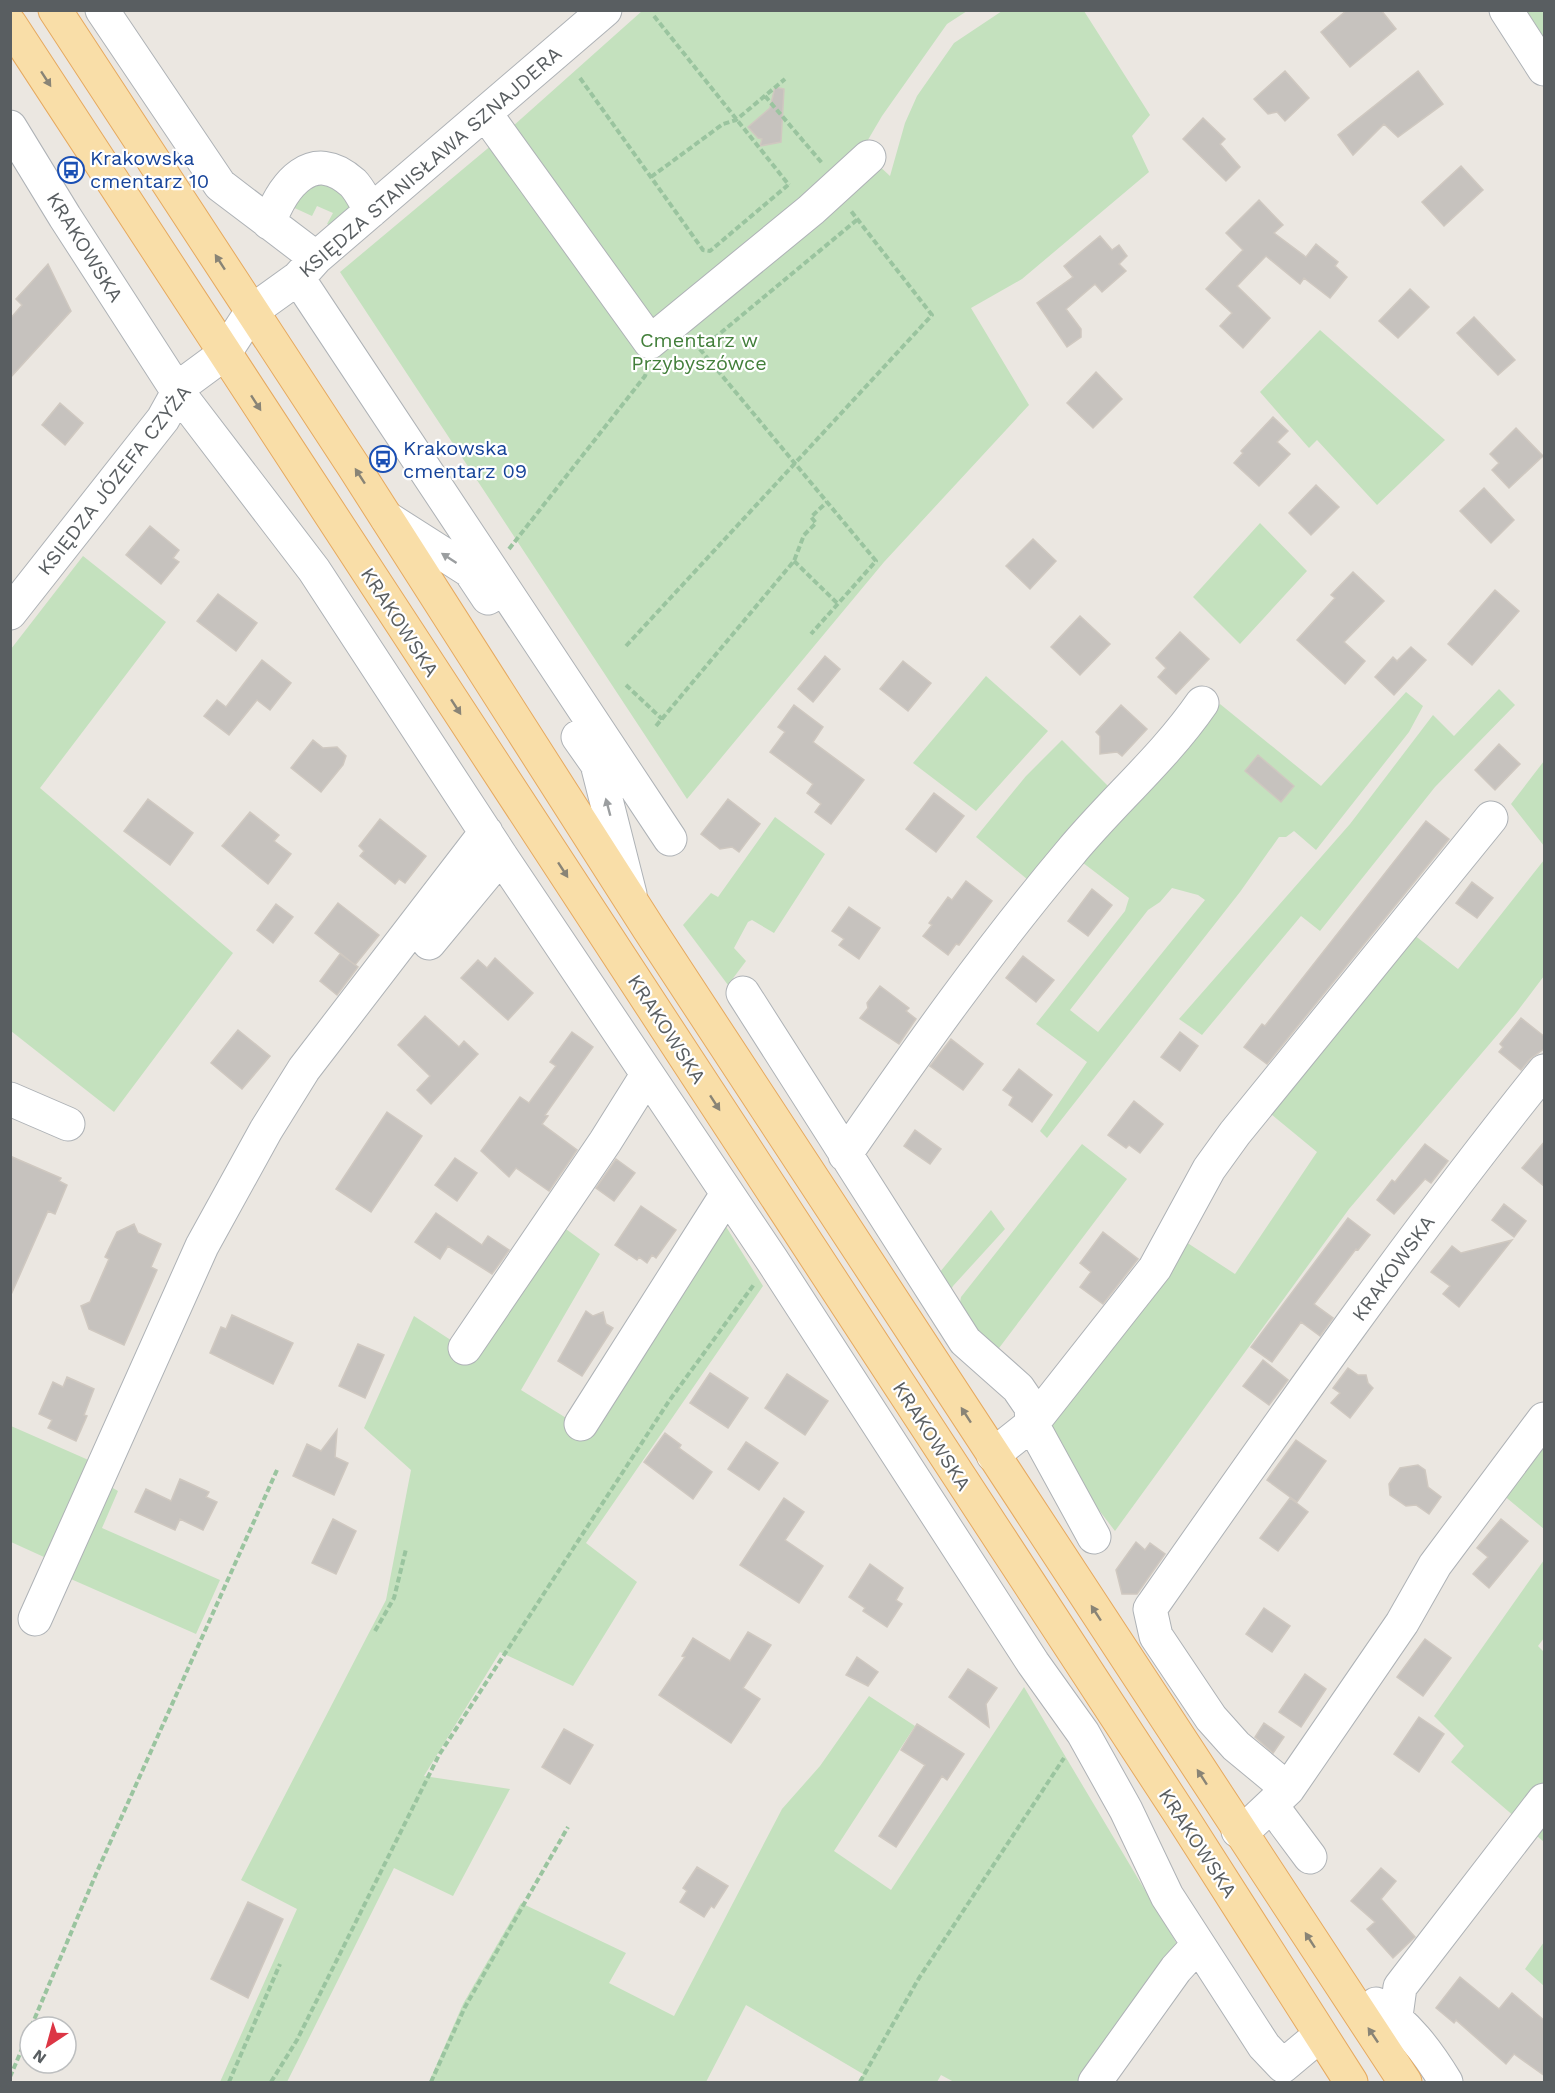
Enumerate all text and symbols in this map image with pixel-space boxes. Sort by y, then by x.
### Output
street label: KSIĘDZA STANISŁAWA SZNAJDERA [294,41,566,283]
one-way arrow [40,70,52,86]
place label: Krakowska cmentarz 10 [90,146,209,193]
bus stop icon: Krakowska cmentarz 10 [56,155,86,185]
street label: KRAKOWSKA [42,188,128,306]
one-way arrow [214,254,225,270]
park label: Cmentarz w Przybyszówce [631,328,767,375]
street label: KSIĘDZA JÓZEFA CZYŻA [32,380,196,580]
one-way arrow [251,395,262,411]
place label: Krakowska cmentarz 09 [403,436,527,483]
bus stop icon: Krakowska cmentarz 09 [368,444,398,474]
one-way arrow [355,468,366,484]
one-way arrow [441,552,458,563]
street label: KRAKOWSKA [356,563,444,681]
one-way arrow [450,698,461,715]
one-way arrow [602,798,612,816]
one-way arrow [557,862,568,878]
street label: KRAKOWSKA [623,970,711,1088]
one-way arrow [710,1095,721,1111]
street label: KRAKOWSKA [1347,1210,1439,1326]
street label: KRAKOWSKA [888,1377,976,1495]
one-way arrow [961,1407,972,1423]
one-way arrow [1090,1606,1102,1622]
one-way arrow [1197,1768,1208,1785]
street label: KRAKOWSKA [1154,1784,1242,1902]
one-way arrow [1304,1931,1315,1948]
north arrow [18,2015,78,2075]
one-way arrow [1367,2028,1379,2044]
text: N [29,2046,50,2068]

